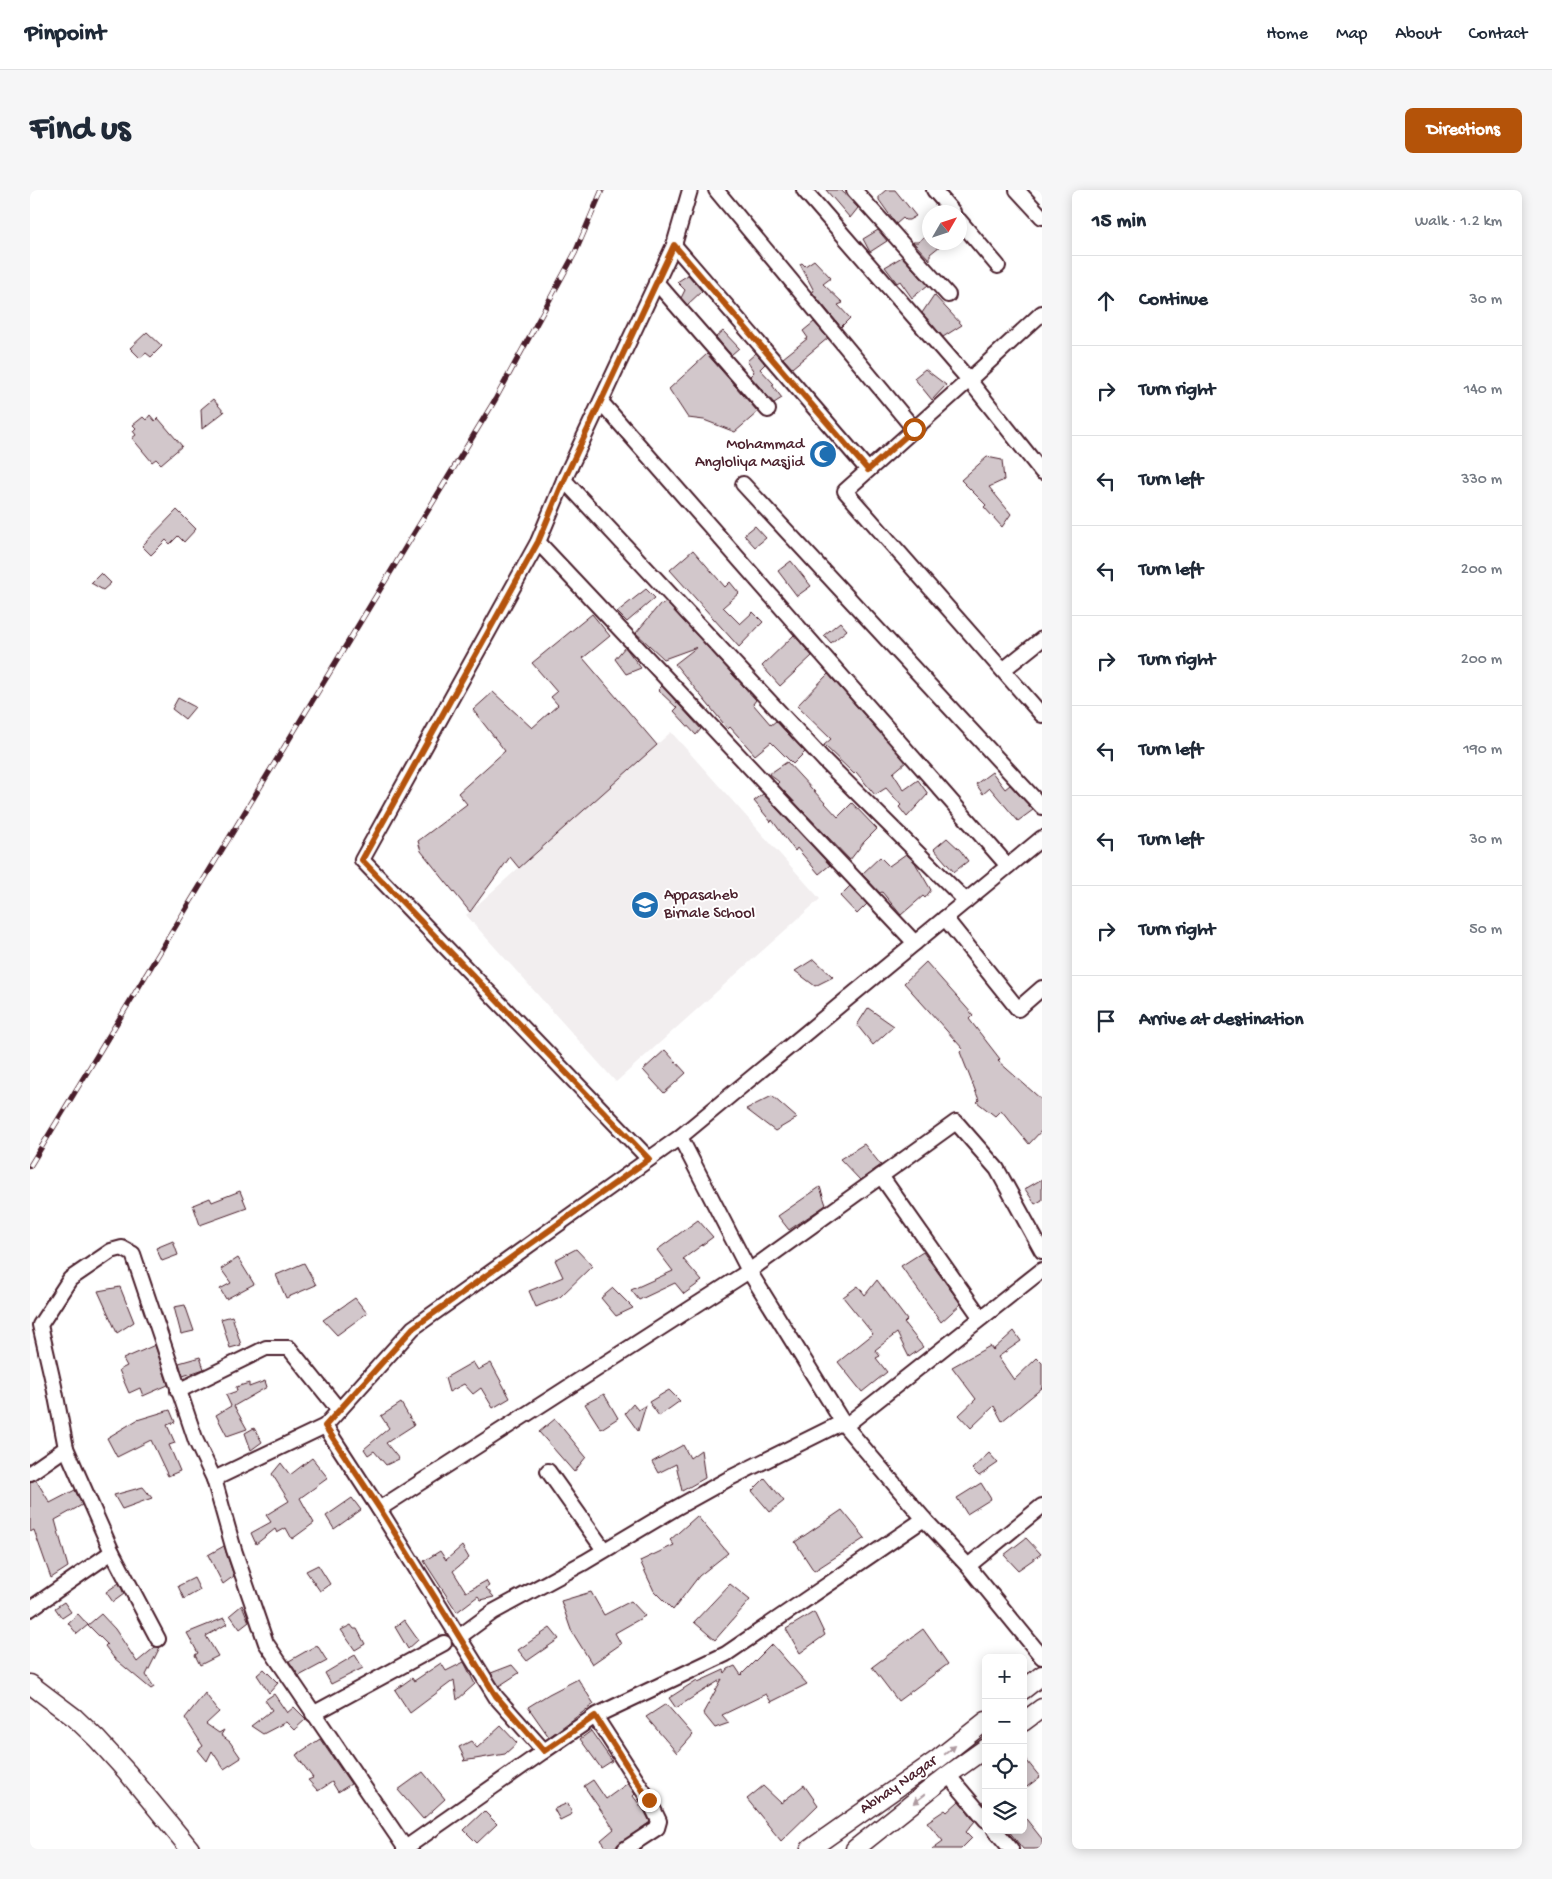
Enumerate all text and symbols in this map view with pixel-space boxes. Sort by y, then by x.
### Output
text: Pinpoint [25,20,106,49]
text: Home [1266,24,1308,45]
text: Map [1336,24,1367,45]
text: About [1395,24,1441,45]
text: Contact [1469,24,1527,45]
button: Directions [1405,108,1522,153]
text: Find us [30,110,130,151]
north arrow [922,205,967,250]
text: 15 min [1092,210,1146,235]
text: Walk · 1.2 km [1415,213,1502,232]
icon: ahead [1092,287,1120,315]
text: Continue [1139,289,1208,312]
text: 30 m [1469,291,1502,310]
icon: right [1092,377,1120,405]
text: Turn right [1139,379,1215,402]
text: 140 m [1464,381,1502,400]
route start [903,418,926,441]
place label: Mohammad Angloliya Masjid [695,436,806,473]
mosque icon: Mohammad Angloliya Masjid [808,439,838,469]
icon: left [1092,467,1120,495]
text: Turn left [1139,469,1203,492]
text: 330 m [1461,471,1502,490]
icon: left [1092,557,1120,585]
text: Turn left [1139,559,1203,582]
text: 200 m [1461,561,1502,580]
icon: right [1092,647,1120,675]
text: Turn right [1139,649,1215,672]
text: 200 m [1461,651,1502,670]
icon: left [1092,737,1120,765]
text: Turn left [1139,739,1203,762]
text: 190 m [1463,741,1502,760]
icon: left [1092,827,1120,855]
text: Turn left [1139,829,1203,852]
text: 30 m [1469,831,1502,850]
place label: Appasaheb Birnale School [663,887,755,924]
school or university icon: Appasaheb Birnale School [630,890,660,920]
icon: right [1092,917,1120,945]
text: Turn right [1139,919,1215,942]
text: 50 m [1469,921,1502,940]
icon: arrive [1092,1007,1120,1035]
text: Arrive at destination [1139,1009,1303,1032]
map controls [982,1654,1027,1834]
button: + [982,1654,1027,1699]
button: − [982,1699,1027,1744]
one-way arrow [943,1744,956,1755]
button: locate [982,1744,1027,1789]
street label: Abhay Nagar [857,1752,942,1820]
route end [638,1789,661,1812]
button: layers [982,1789,1027,1834]
one-way arrow [912,1793,925,1804]

